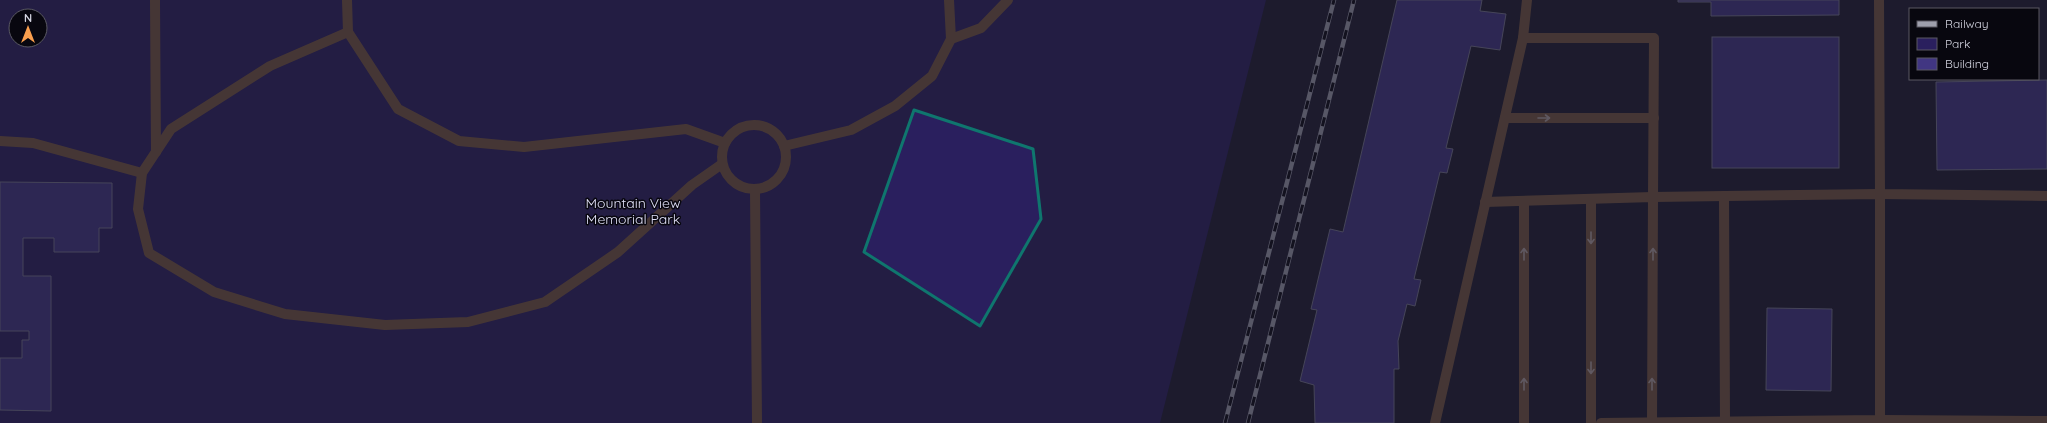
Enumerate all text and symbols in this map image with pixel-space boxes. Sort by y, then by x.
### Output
north arrow [8,8,48,48]
legend [1909,8,2039,80]
text: N [24,11,32,25]
text: Railway [1945,16,1989,31]
text: Park [1945,36,1970,51]
text: Building [1945,56,1989,71]
one-way arrow [1537,114,1550,122]
park label: Mountain View Memorial Park [586,194,681,228]
one-way arrow [1587,231,1595,244]
one-way arrow [1520,248,1528,261]
one-way arrow [1649,248,1657,261]
one-way arrow [1587,361,1595,374]
one-way arrow [1520,378,1528,391]
one-way arrow [1648,378,1656,391]

